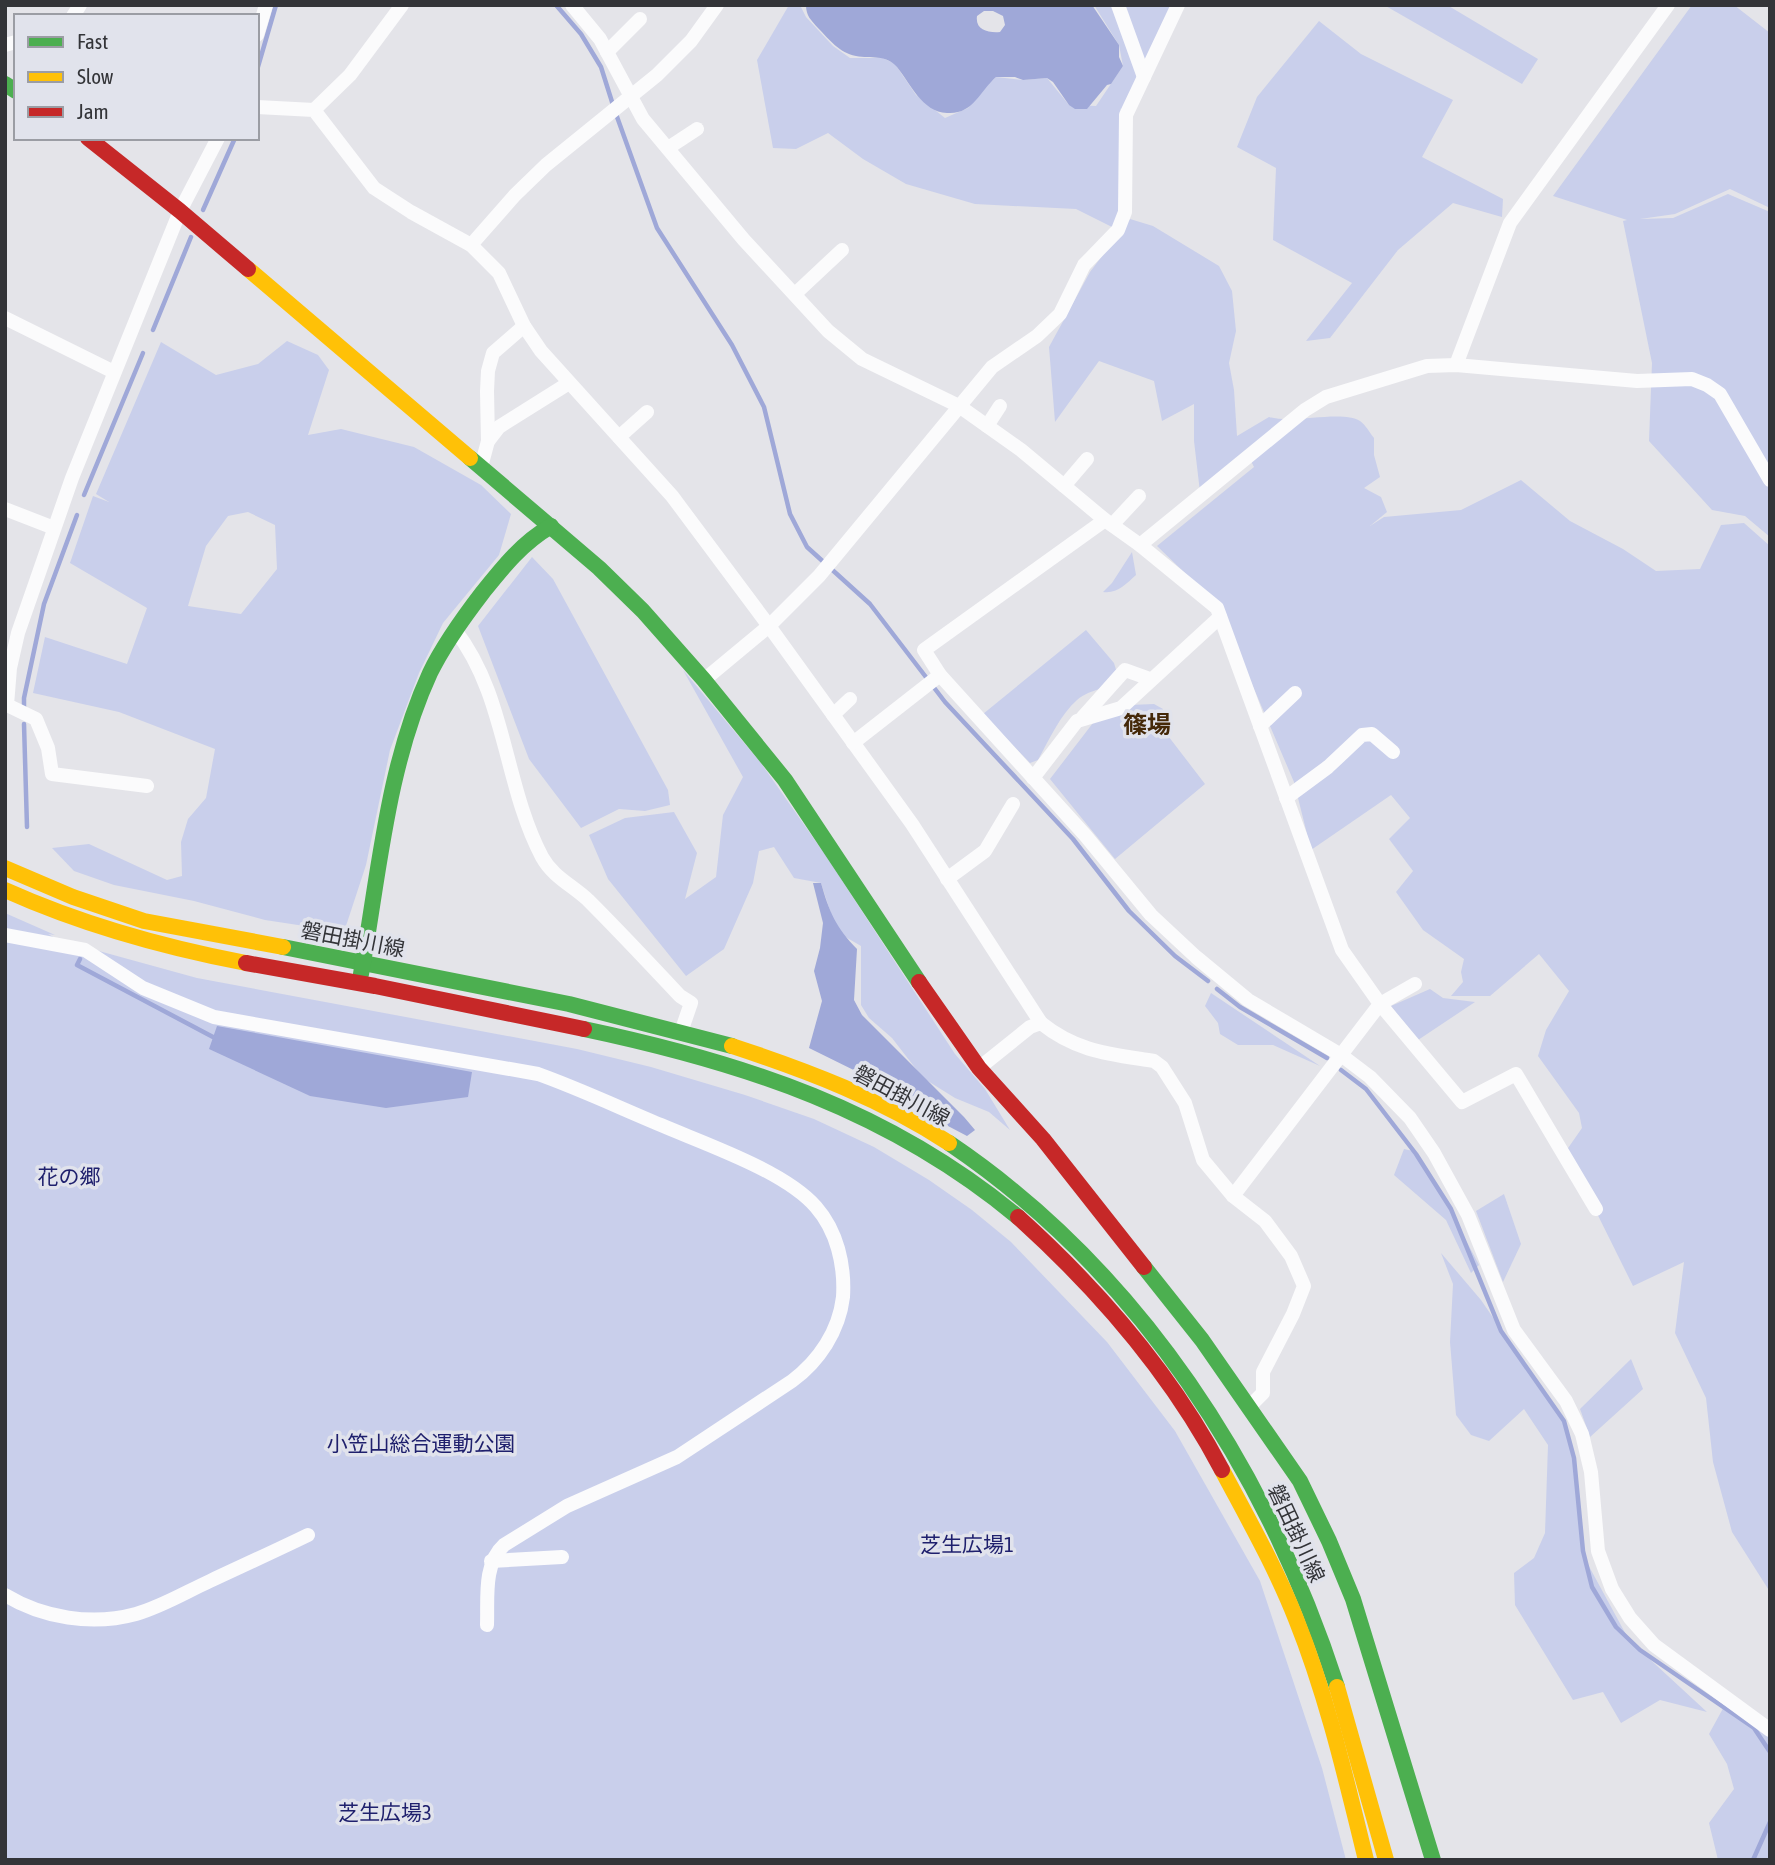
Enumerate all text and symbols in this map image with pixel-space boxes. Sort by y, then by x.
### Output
legend [14,14,259,140]
text: Fast [77,29,108,53]
text: Slow [77,64,114,88]
text: Jam [77,99,109,123]
district label: 篠場 [1123,711,1171,738]
street label: 磐田掛川線 [299,917,407,961]
street label: 磐田掛川線 [850,1060,954,1130]
park label: 花の郷 [38,1164,101,1188]
park label: 小笠山総合運動公園 [327,1431,516,1455]
street label: 磐田掛川線 [1264,1480,1330,1586]
park label: 芝生広場1 [920,1532,1014,1556]
park label: 芝生広場3 [338,1800,432,1824]

